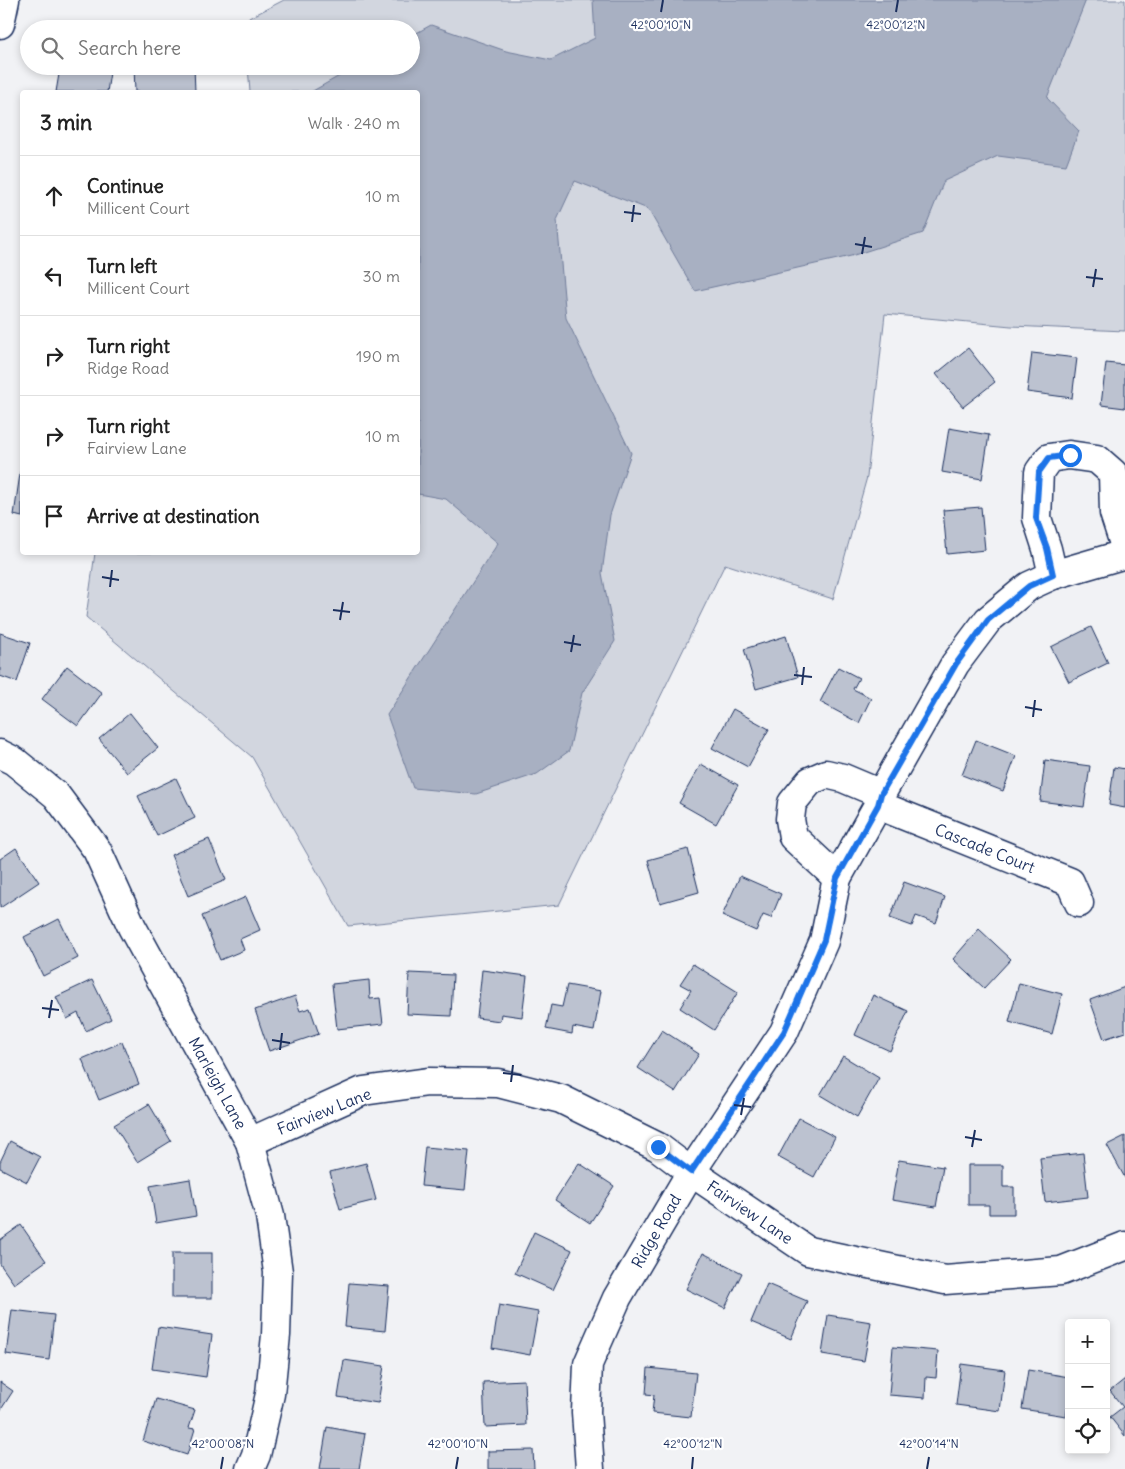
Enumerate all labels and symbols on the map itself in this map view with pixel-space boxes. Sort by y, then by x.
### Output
text: 42°00'10"N [631,17,691,32]
text: 42°00'12"N [866,17,926,32]
route start [1059,444,1082,467]
street label: Cascade Court [932,819,1039,877]
street label: Marleigh Lane [185,1034,251,1132]
street label: Fairview Lane [274,1083,374,1139]
route end [647,1136,670,1159]
street label: Fairview Lane [703,1176,797,1248]
street label: Ridge Road [627,1190,685,1272]
text: 42°00'08"N [192,1436,254,1451]
text: 42°00'10"N [428,1436,488,1451]
text: 42°00'12"N [663,1436,723,1451]
text: 42°00'14"N [899,1436,959,1451]

